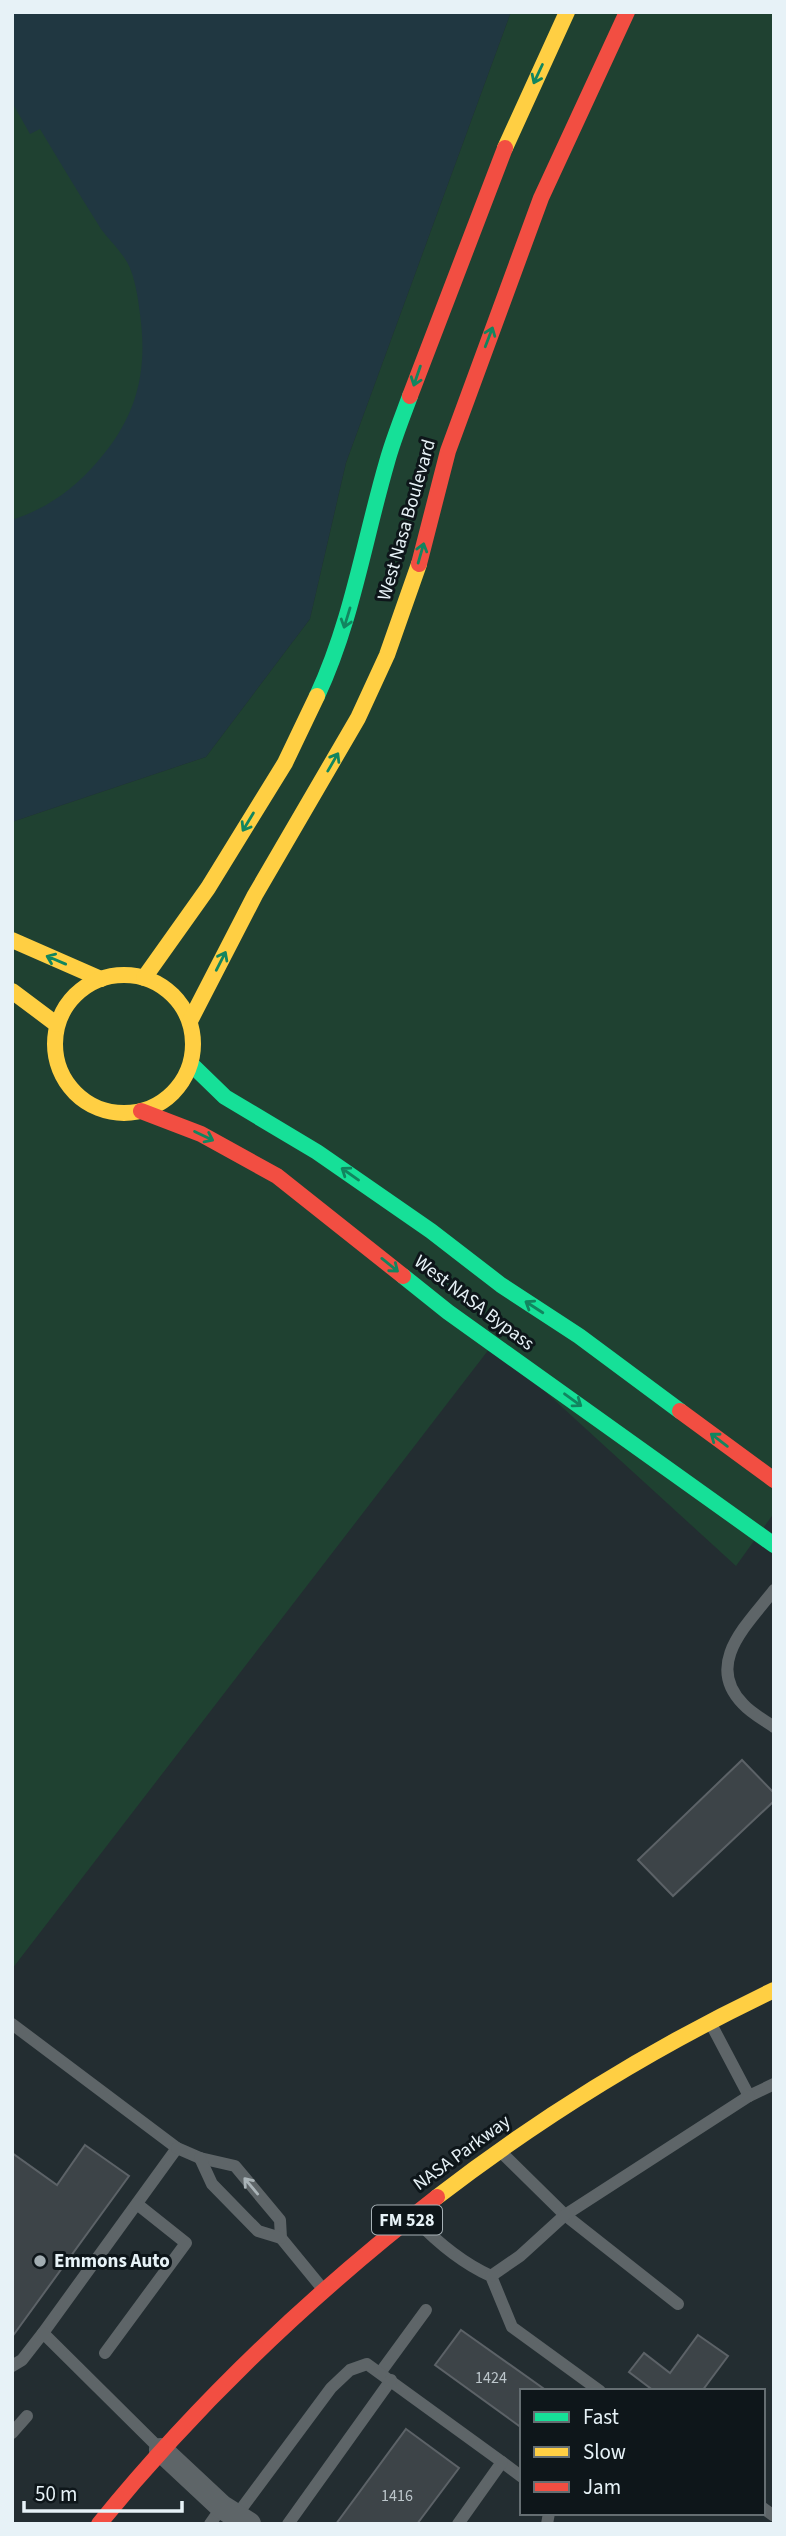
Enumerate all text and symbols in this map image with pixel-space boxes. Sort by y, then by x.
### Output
one-way arrow [531,63,545,84]
one-way arrow [484,326,496,348]
one-way arrow [410,365,423,387]
street label: West Nasa Boulevard [371,436,443,604]
one-way arrow [415,543,428,565]
one-way arrow [339,607,352,629]
one-way arrow [326,753,340,773]
one-way arrow [241,812,256,831]
one-way arrow [215,951,229,971]
one-way arrow [46,953,68,966]
one-way arrow [193,1130,214,1144]
one-way arrow [341,1167,360,1181]
street label: West NASA Bypass [408,1249,540,1357]
one-way arrow [381,1258,399,1273]
one-way arrow [525,1300,545,1314]
one-way arrow [563,1393,582,1407]
one-way arrow [710,1432,729,1447]
street label: NASA Parkway [408,2108,516,2198]
one-way arrow [244,2178,259,2196]
road number: FM 528 [372,2206,442,2234]
place label: Emmons Auto [54,2248,170,2275]
marker: Emmons Auto [32,2253,48,2269]
house number: 1424 [475,2367,507,2389]
legend [520,2389,765,2515]
text: Fast [583,2402,619,2432]
text: Slow [583,2437,626,2467]
scale bar [24,2470,182,2514]
text: Jam [583,2472,621,2502]
text: 50 m [35,2479,77,2509]
house number: 1416 [381,2485,413,2507]

